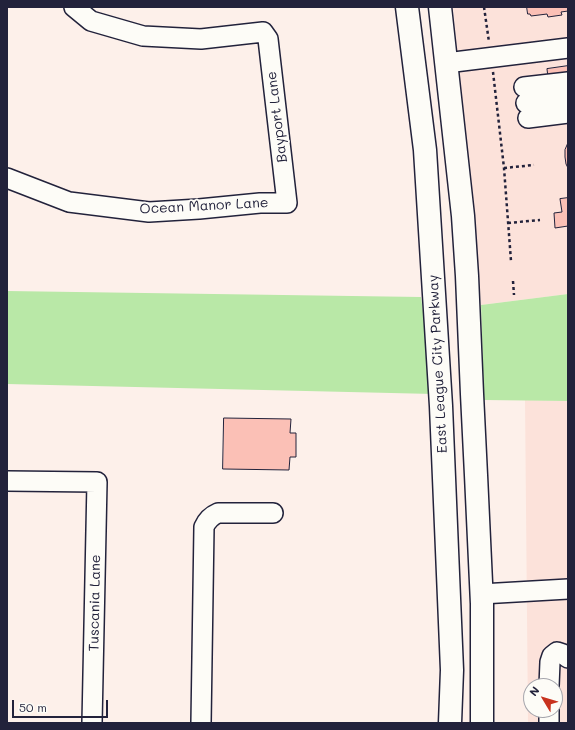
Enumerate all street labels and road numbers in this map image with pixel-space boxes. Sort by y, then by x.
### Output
street label: Bayport Lane [263,70,291,164]
street label: Ocean Manor Lane [139,194,269,218]
street label: East League City Parkway [425,274,451,454]
street label: Tuscania Lane [86,554,104,652]

